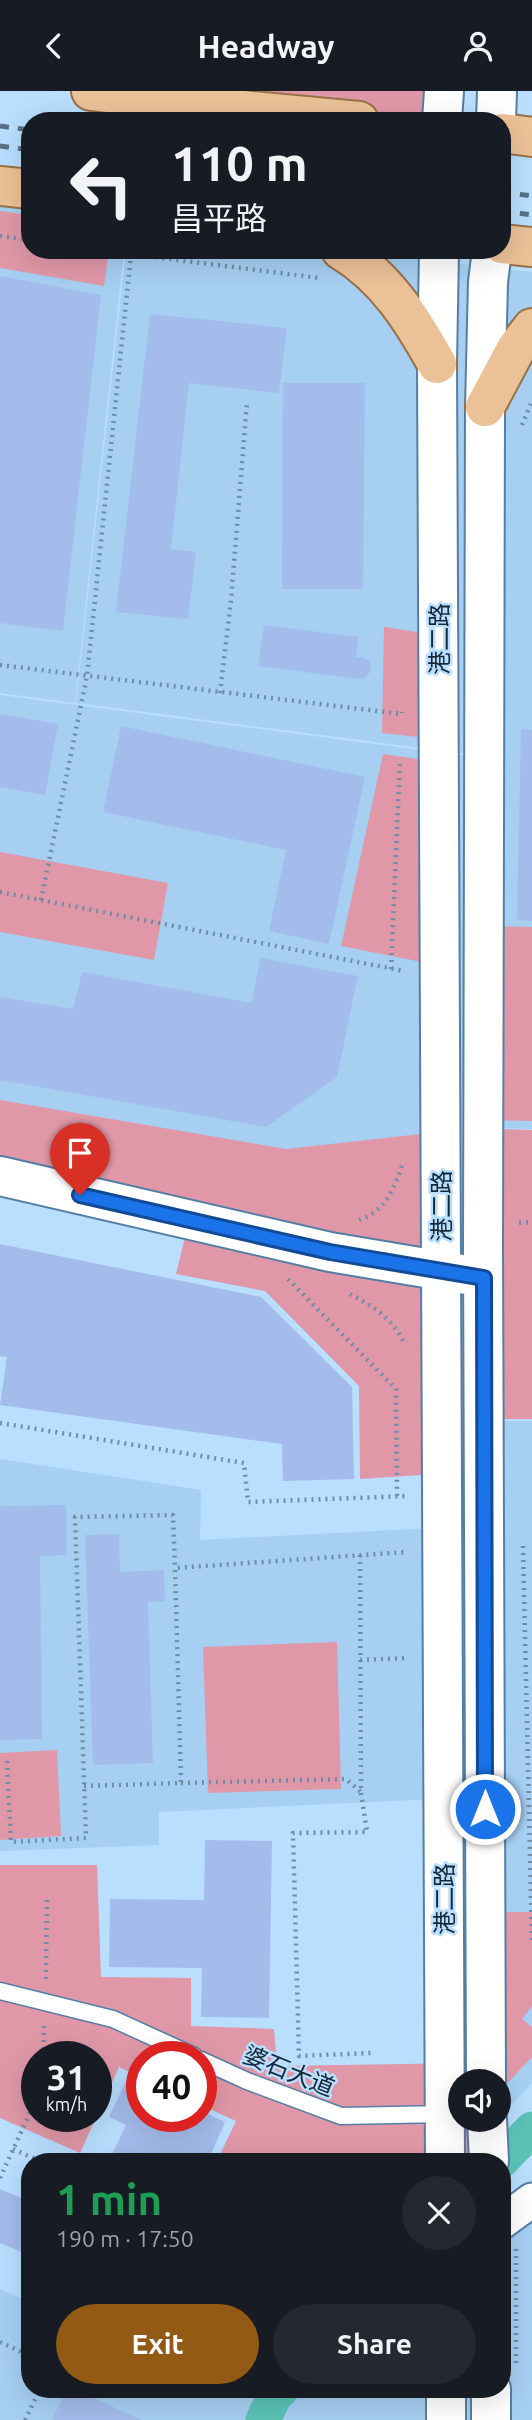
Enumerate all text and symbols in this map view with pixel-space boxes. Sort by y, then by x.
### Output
icon: back [35,27,73,65]
icon: person [459,27,497,65]
text: Headway [197,28,335,64]
text: 110 m [171,135,308,190]
icon: left [56,140,147,231]
text: 昌平路 [171,200,267,236]
street label: 港二路 [426,603,453,675]
pin [50,1123,110,1195]
icon: arrive [61,1134,99,1172]
street label: 港二路 [428,1170,455,1242]
position arrow [448,1772,522,1846]
street label: 港二路 [431,1863,458,1935]
speed limit sign: 40 [126,2041,217,2132]
street label: 婆石大道 [239,2041,339,2101]
text: 31 [47,2057,86,2097]
map controls [448,2069,511,2132]
button: sound [448,2069,511,2132]
text: km/h [46,2094,87,2114]
text: 1 min [56,2176,162,2223]
button: close [402,2176,476,2250]
text: 190 m · 17:50 [56,2226,194,2251]
button: Exit [56,2304,259,2384]
button: Share [273,2304,476,2384]

